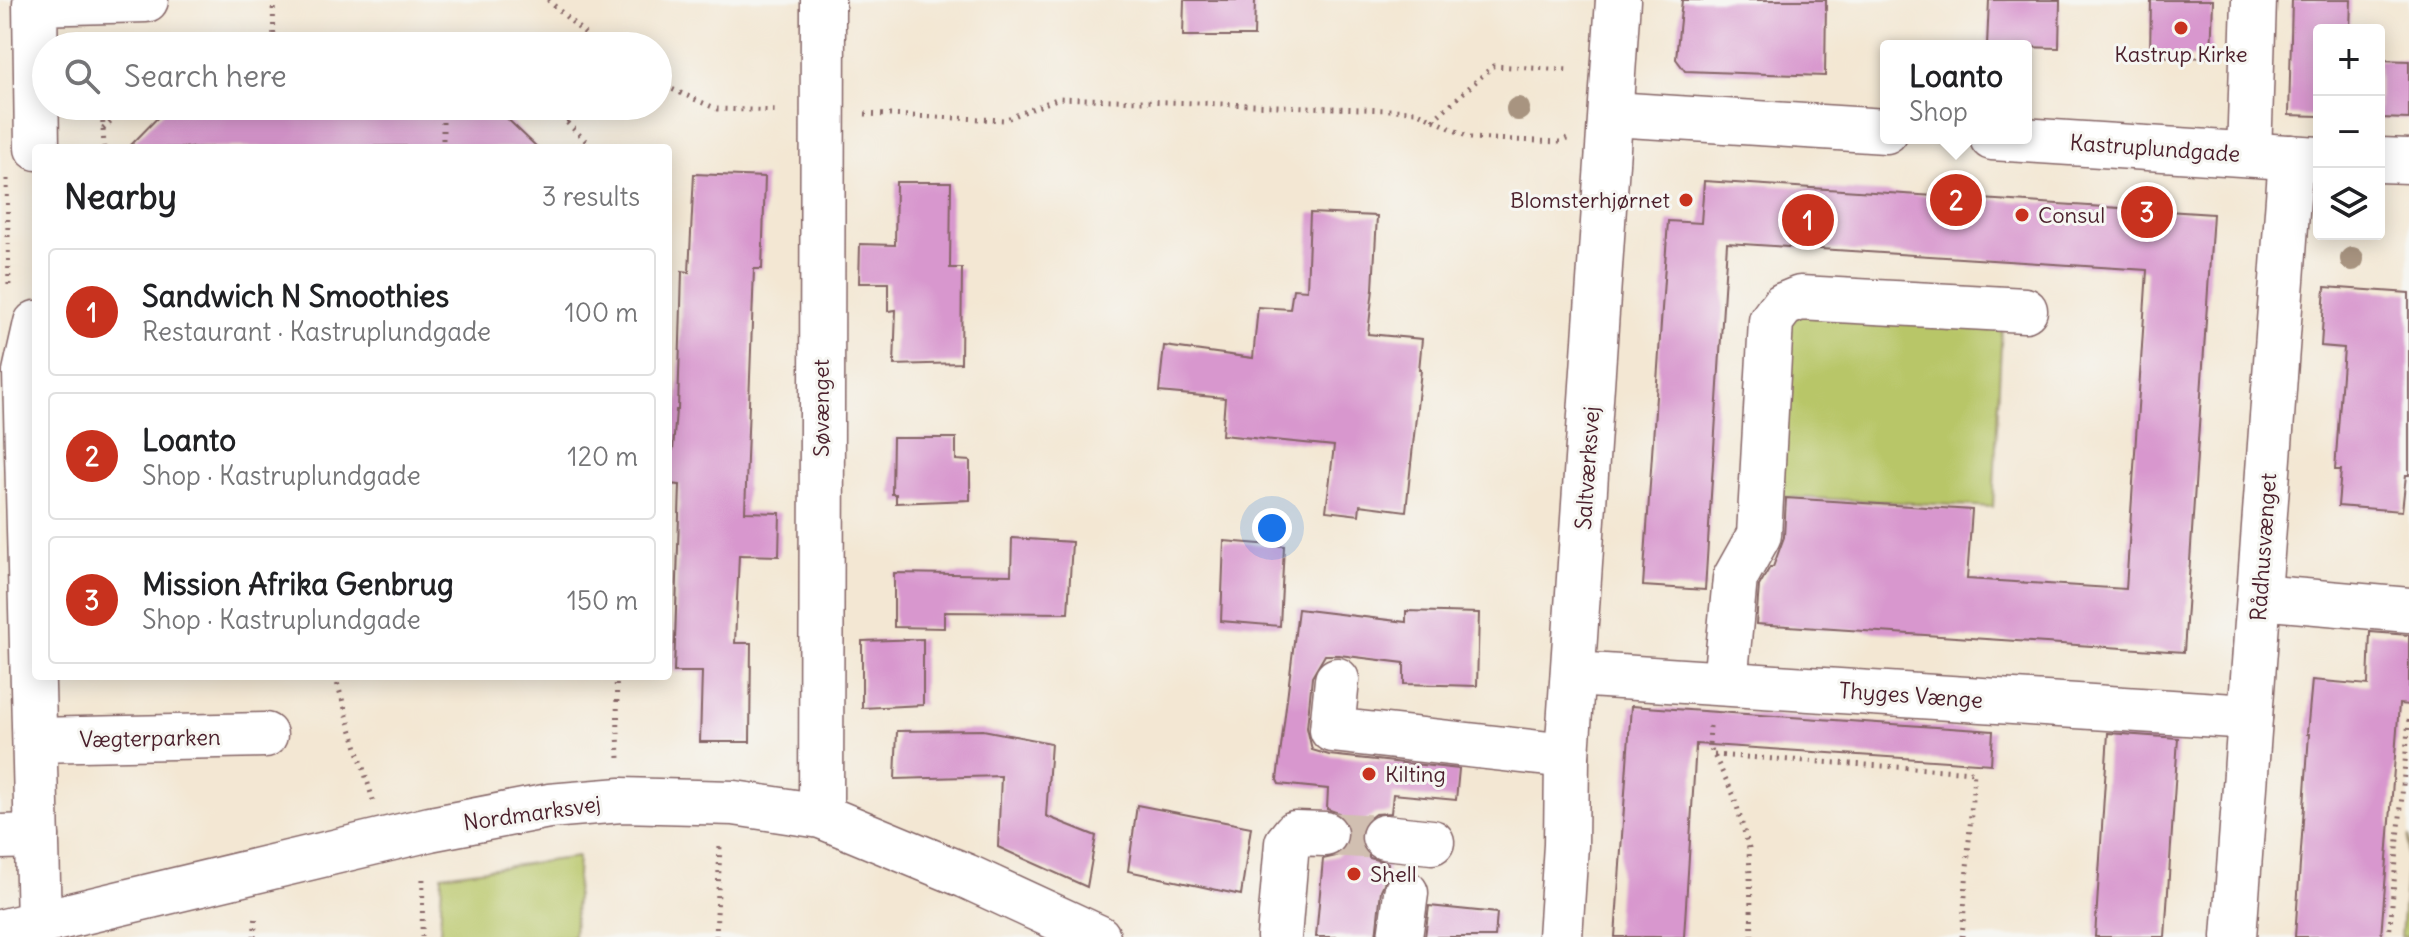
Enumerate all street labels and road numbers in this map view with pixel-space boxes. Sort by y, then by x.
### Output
street label: Kastruplundgade [2069,128,2241,168]
street label: Søvænget [807,359,835,457]
street label: Saltværksvej [1569,405,1605,531]
street label: Rådhusvænget [2244,472,2282,622]
street label: Thyges Vænge [1838,676,1984,714]
street label: Vægterparken [79,723,221,753]
street label: Nordmarksvej [461,789,603,837]

